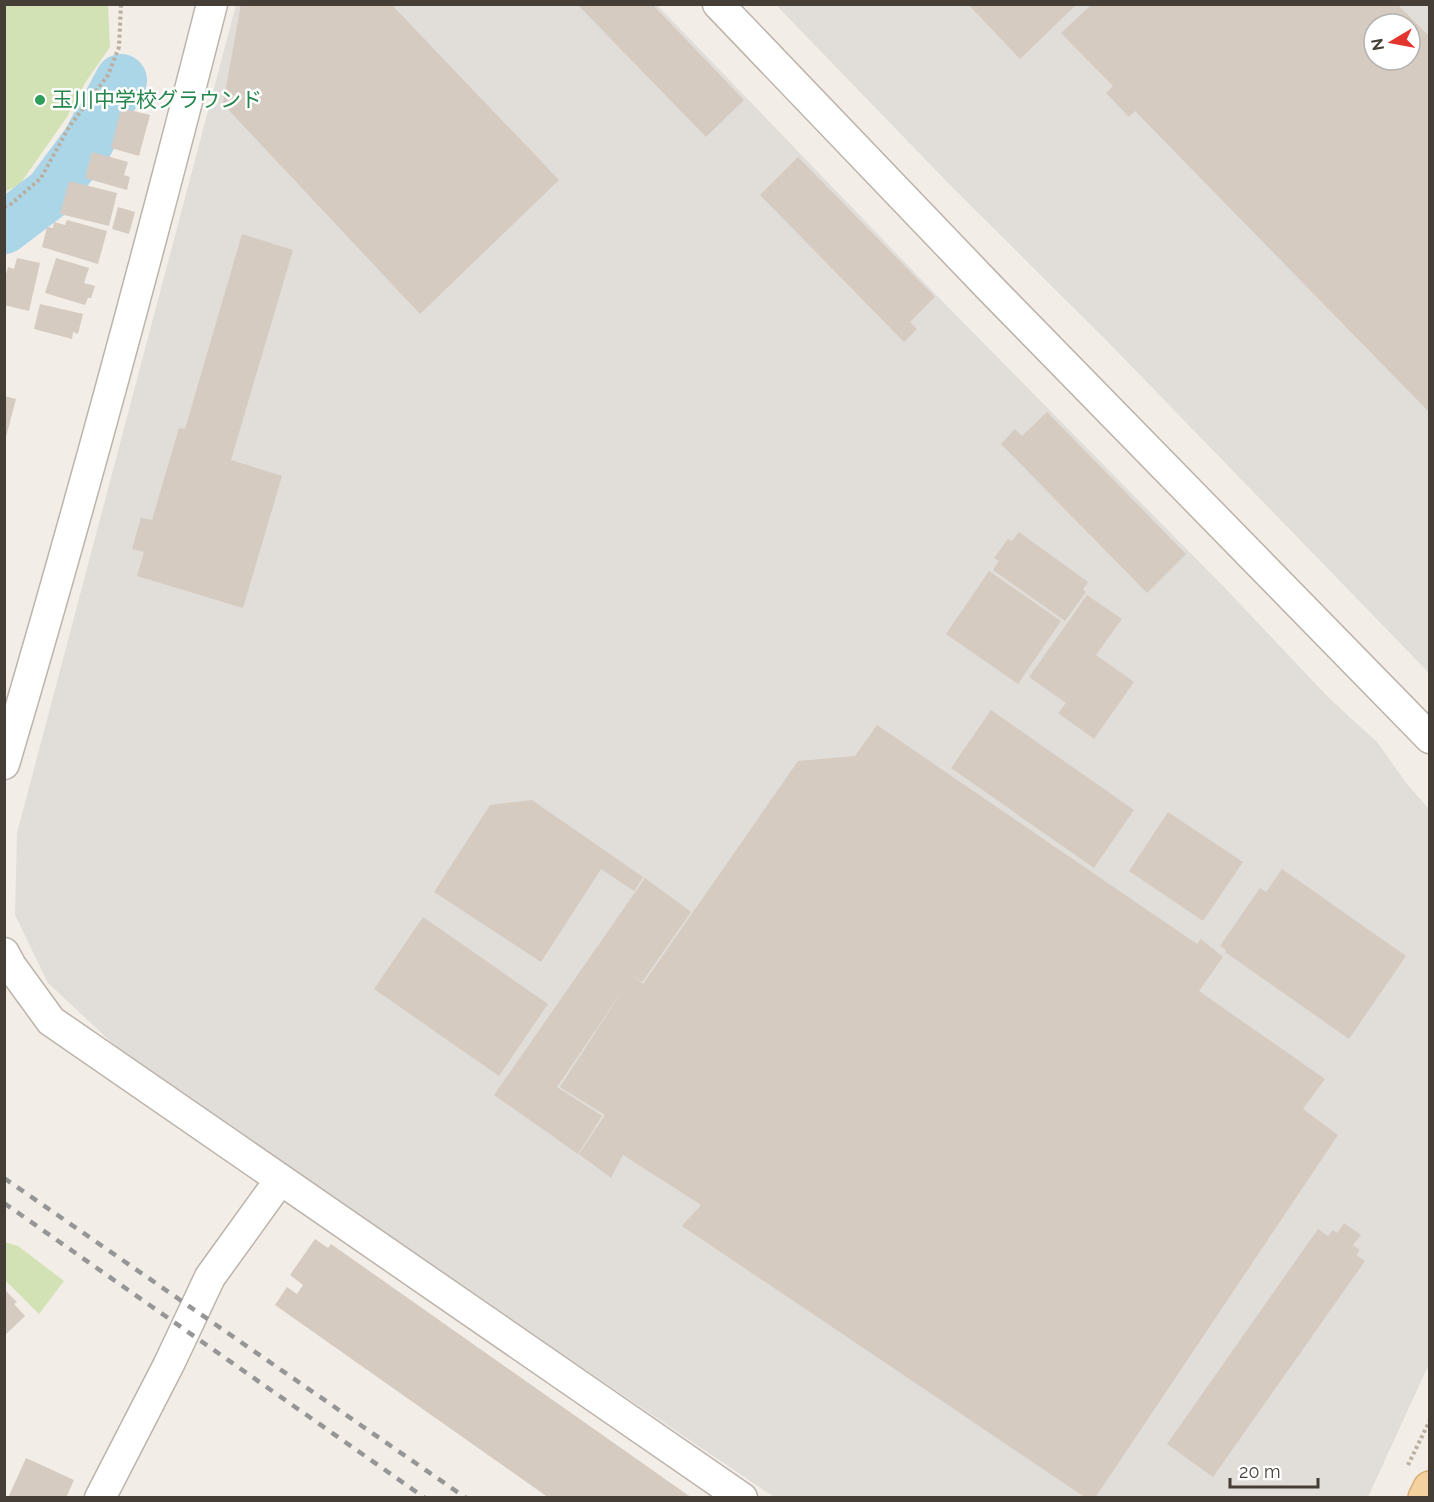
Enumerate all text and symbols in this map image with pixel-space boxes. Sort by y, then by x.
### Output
north arrow [1362,12,1422,72]
text: N [1367,37,1388,52]
place label: 玉川中学校グラウンド [52,87,262,112]
marker: 玉川中学校グラウンド [33,93,47,107]
scale bar [1230,1451,1318,1489]
text: 20 m [1239,1461,1281,1482]

